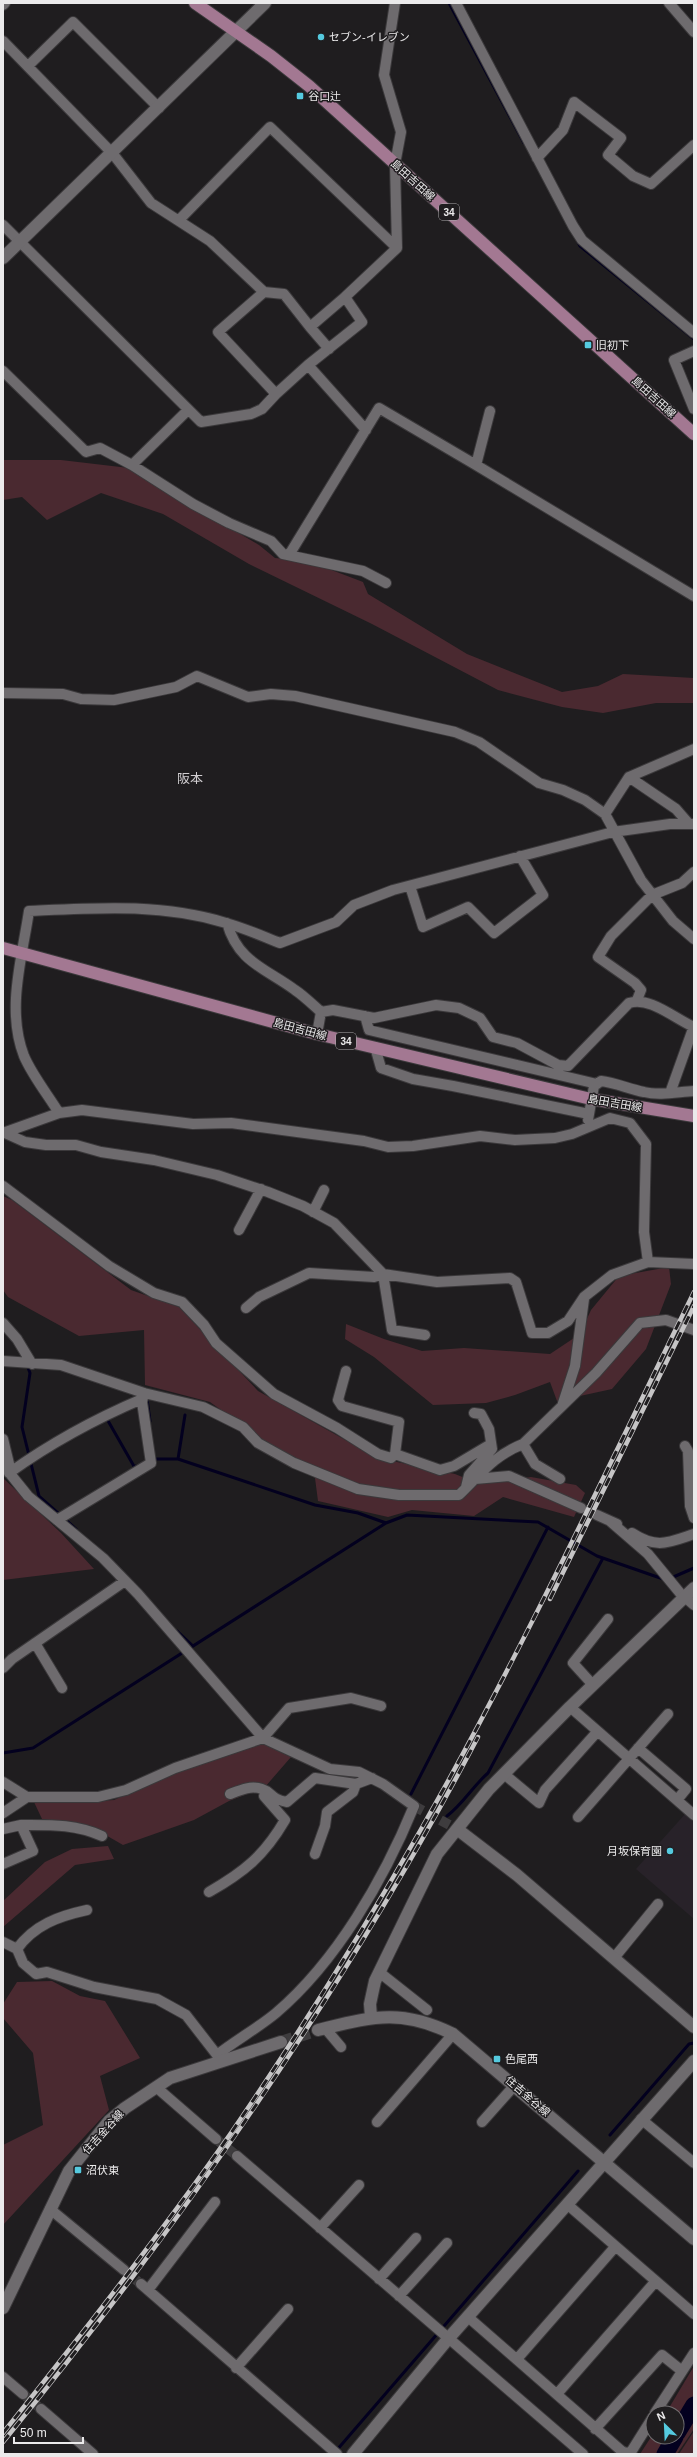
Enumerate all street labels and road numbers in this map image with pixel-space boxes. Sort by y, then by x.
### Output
street label: 島田吉田線 [389,157,437,203]
road number: 34 [439,204,459,220]
street label: 島田吉田線 [630,374,678,420]
street label: 島田吉田線 [272,1016,328,1042]
road number: 34 [336,1033,356,1049]
street label: 島田吉田線 [587,1092,643,1114]
street label: 住吉金谷線 [503,2073,553,2119]
street label: 住吉金谷線 [80,2108,126,2156]

